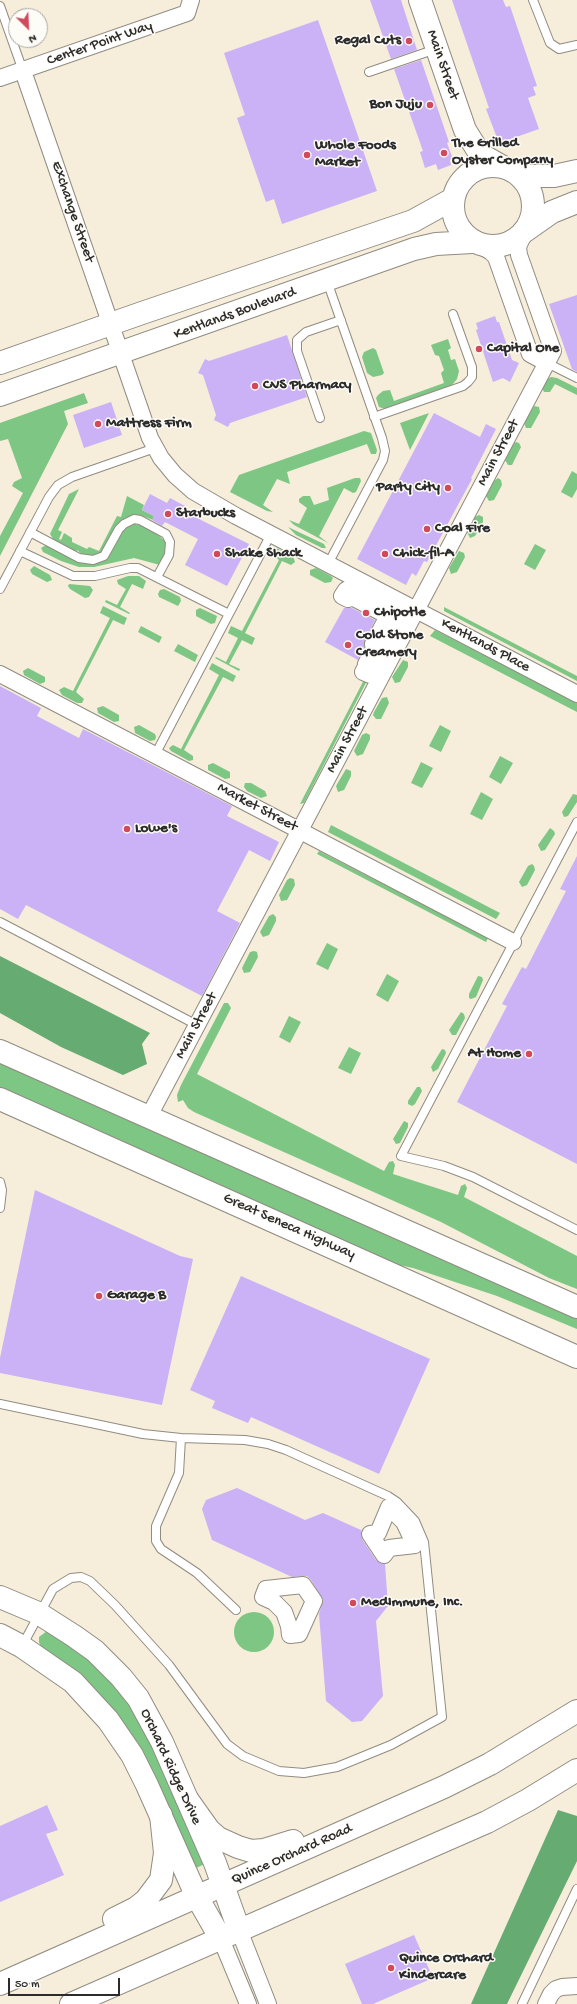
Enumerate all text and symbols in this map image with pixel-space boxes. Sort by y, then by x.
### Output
north arrow [8,8,48,48]
street label: Center Point Way [45,18,155,70]
street label: Main Street [422,28,462,102]
text: N [27,31,38,45]
place label: Regal Cuts [335,32,401,50]
marker: Regal Cuts [404,36,414,46]
place label: Bon Juju [369,96,422,114]
marker: Bon Juju [425,100,435,110]
place label: The Grilled Oyster Company [452,135,553,170]
place label: Whole Foods Market [315,137,396,172]
marker: The Grilled Oyster Company [439,148,449,158]
marker: Whole Foods Market [302,150,312,160]
street label: Exchange Street [46,159,98,265]
street label: Kentlands Boulevard [172,284,298,344]
place label: Capital One [487,340,559,358]
marker: Capital One [474,344,484,354]
place label: CVS Pharmacy [263,377,351,395]
marker: CVS Pharmacy [250,381,260,391]
place label: Mattress Firm [106,415,192,433]
street label: Main Street [474,417,524,489]
marker: Mattress Firm [93,419,103,429]
place label: Party City [376,479,440,497]
marker: Party City [443,483,453,493]
place label: Starbucks [176,505,235,523]
marker: Starbucks [163,509,173,519]
place label: Coal Fire [435,520,490,538]
marker: Coal Fire [422,524,432,534]
place label: Shake Shack [225,545,301,563]
place label: Chick-fil-A [393,545,454,563]
marker: Shake Shack [212,549,222,559]
marker: Chick-fil-A [380,549,390,559]
place label: Chipotle [374,604,426,622]
marker: Chipotle [361,608,371,618]
street label: Kentlands Place [437,615,533,677]
place label: Cold Stone Creamery [356,627,423,662]
marker: Cold Stone Creamery [343,640,353,650]
street label: Main Street [323,704,373,776]
street label: Market Street [214,779,300,837]
place label: Lowe's [135,820,177,838]
marker: Lowe's [122,824,132,834]
street label: Main Street [172,990,222,1062]
place label: At Home [468,1045,521,1063]
marker: At Home [524,1049,534,1059]
street label: Great Seneca Highway [220,1190,358,1264]
place label: Garage B [107,1287,166,1305]
marker: Garage B [94,1291,104,1301]
place label: MedImmune, Inc. [361,1594,464,1612]
marker: MedImmune, Inc. [348,1598,358,1608]
street label: Orchard Ridge Drive [135,1706,205,1828]
street label: Quince Orchard Road [229,1820,355,1890]
place label: Quince Orchard Kindercare [399,1950,493,1985]
marker: Quince Orchard Kindercare [386,1963,396,1973]
scale bar [10,1970,122,1996]
text: 50 m [15,1978,40,1992]

